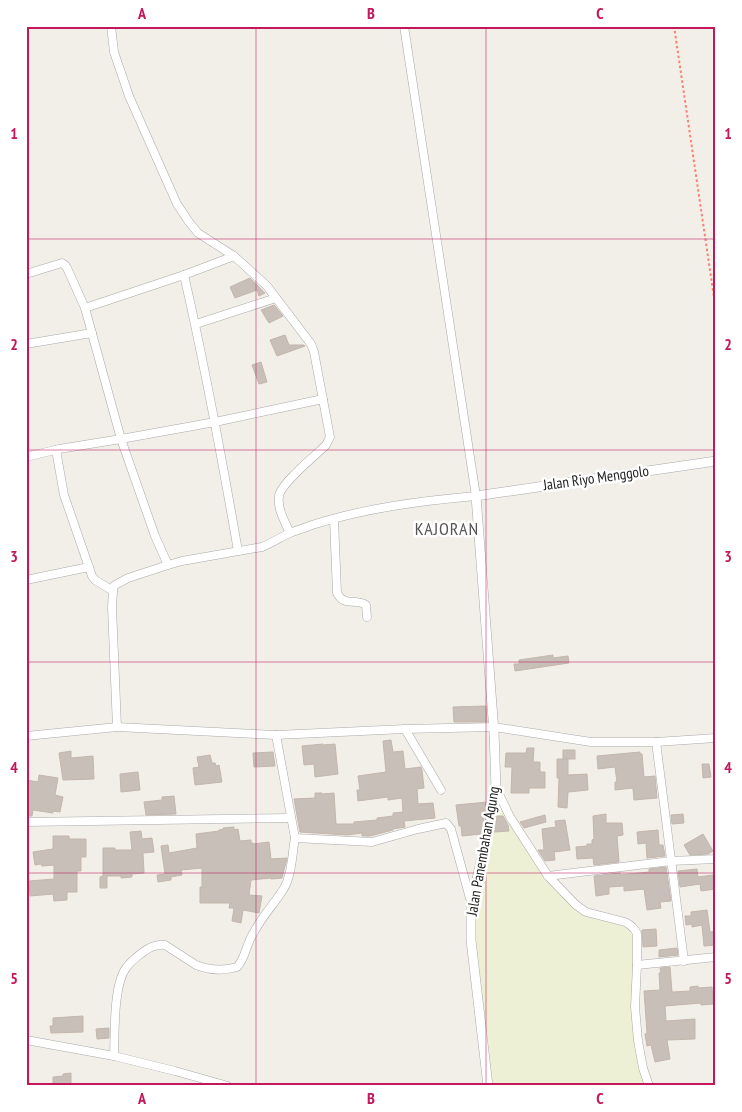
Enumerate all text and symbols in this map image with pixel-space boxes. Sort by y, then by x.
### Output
text: A [137,3,147,23]
text: B [367,3,375,23]
text: C [596,3,604,23]
text: 1 [10,123,18,143]
text: 1 [724,123,732,143]
text: 2 [10,334,18,354]
text: 2 [724,334,732,354]
street label: Jalan Riyo Menggolo [541,461,650,494]
district label: KAJORAN [415,517,479,540]
text: 3 [10,546,18,566]
text: 3 [724,546,732,566]
text: 4 [10,757,18,777]
text: 4 [724,757,732,777]
street label: Jalan Panembahan Agung [462,785,503,918]
text: 5 [10,968,18,988]
text: 5 [724,968,732,988]
text: A [137,1088,147,1108]
text: B [367,1088,375,1108]
text: C [596,1088,604,1108]

